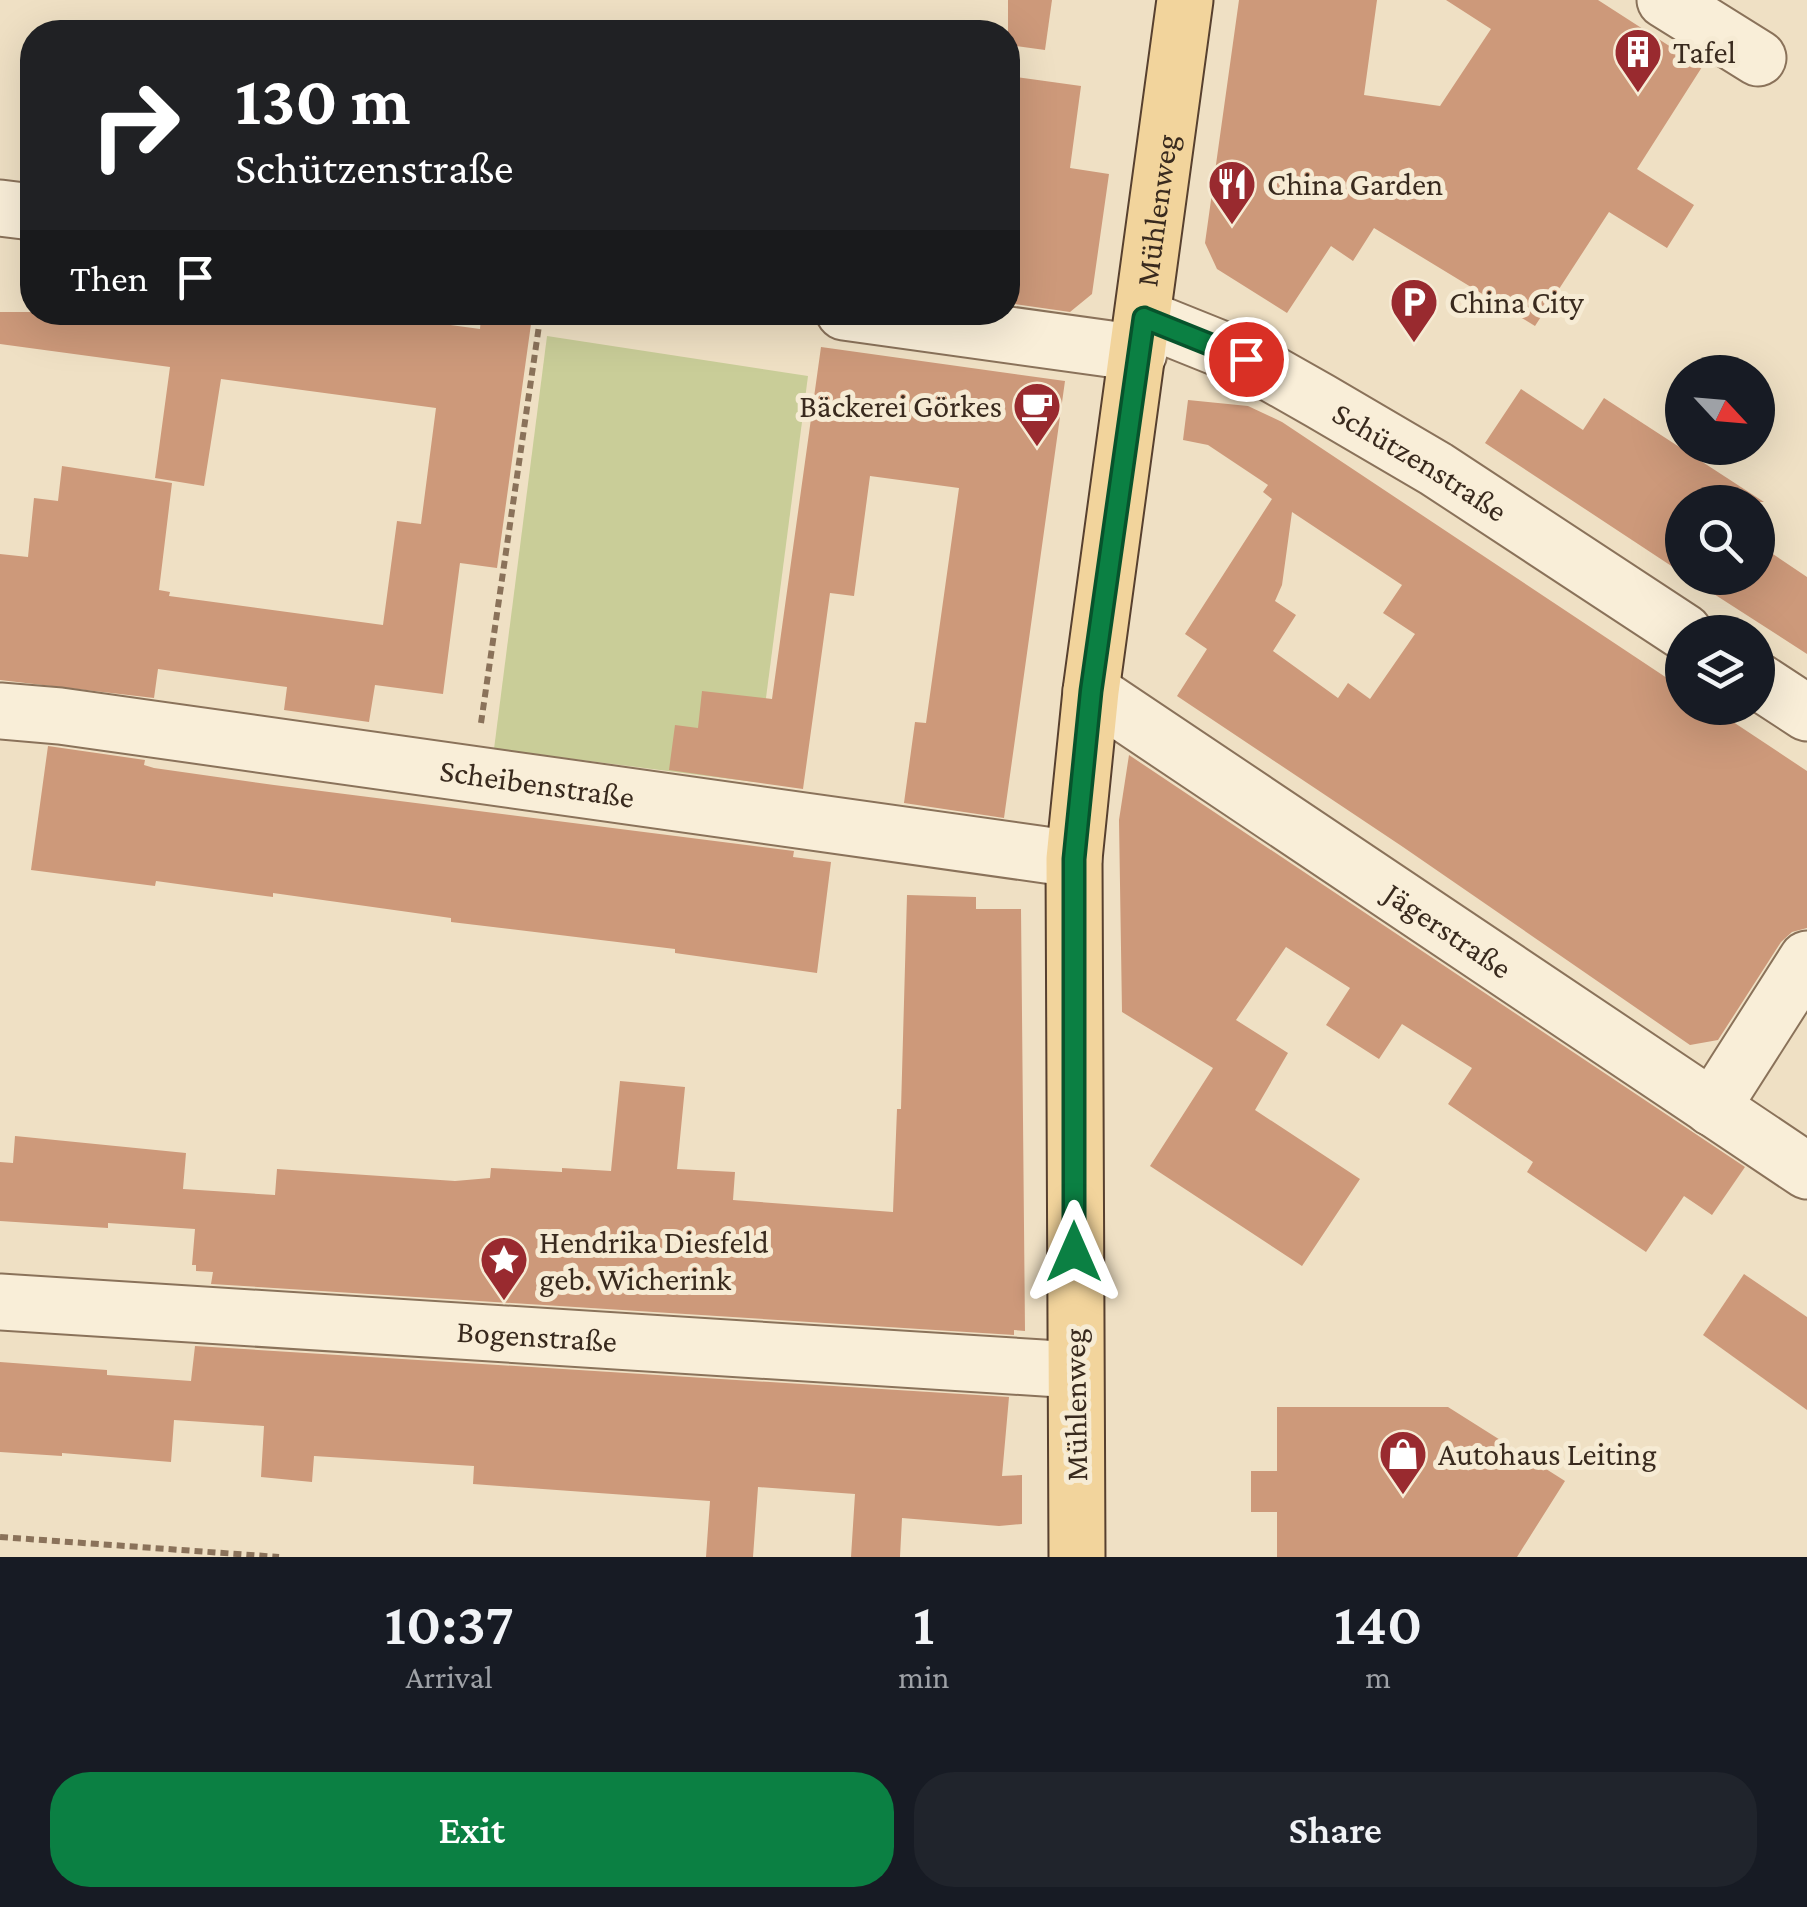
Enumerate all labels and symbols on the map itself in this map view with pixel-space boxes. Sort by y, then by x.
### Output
building icon: Tafel [1612,26,1664,94]
place label: Tafel [1673,34,1736,70]
street label: Mühlenweg [1128,132,1185,289]
restaurant icon: China Garden [1206,158,1258,226]
place label: China Garden [1267,166,1443,202]
parking icon: China City [1388,276,1440,344]
place label: China City [1449,284,1584,320]
pin [1204,317,1289,402]
north arrow [1665,355,1775,465]
cafe icon: Bäckerei Görkes [1011,380,1063,448]
place label: Bäckerei Görkes [799,388,1002,424]
street label: Schützenstraße [1326,395,1514,529]
street label: Scheibenstraße [438,752,637,815]
street label: Jägerstraße [1375,873,1519,986]
position arrow [1022,1200,1126,1304]
place label: Hendrika Diesfeld geb. Wicherink [539,1224,769,1297]
place icon: Hendrika Diesfeld geb. Wicherink [478,1234,530,1302]
street label: Bogenstraße [456,1313,618,1359]
street label: Mühlenweg [1056,1328,1094,1482]
shop icon: Autohaus Leiting [1377,1428,1429,1496]
place label: Autohaus Leiting [1438,1436,1657,1472]

